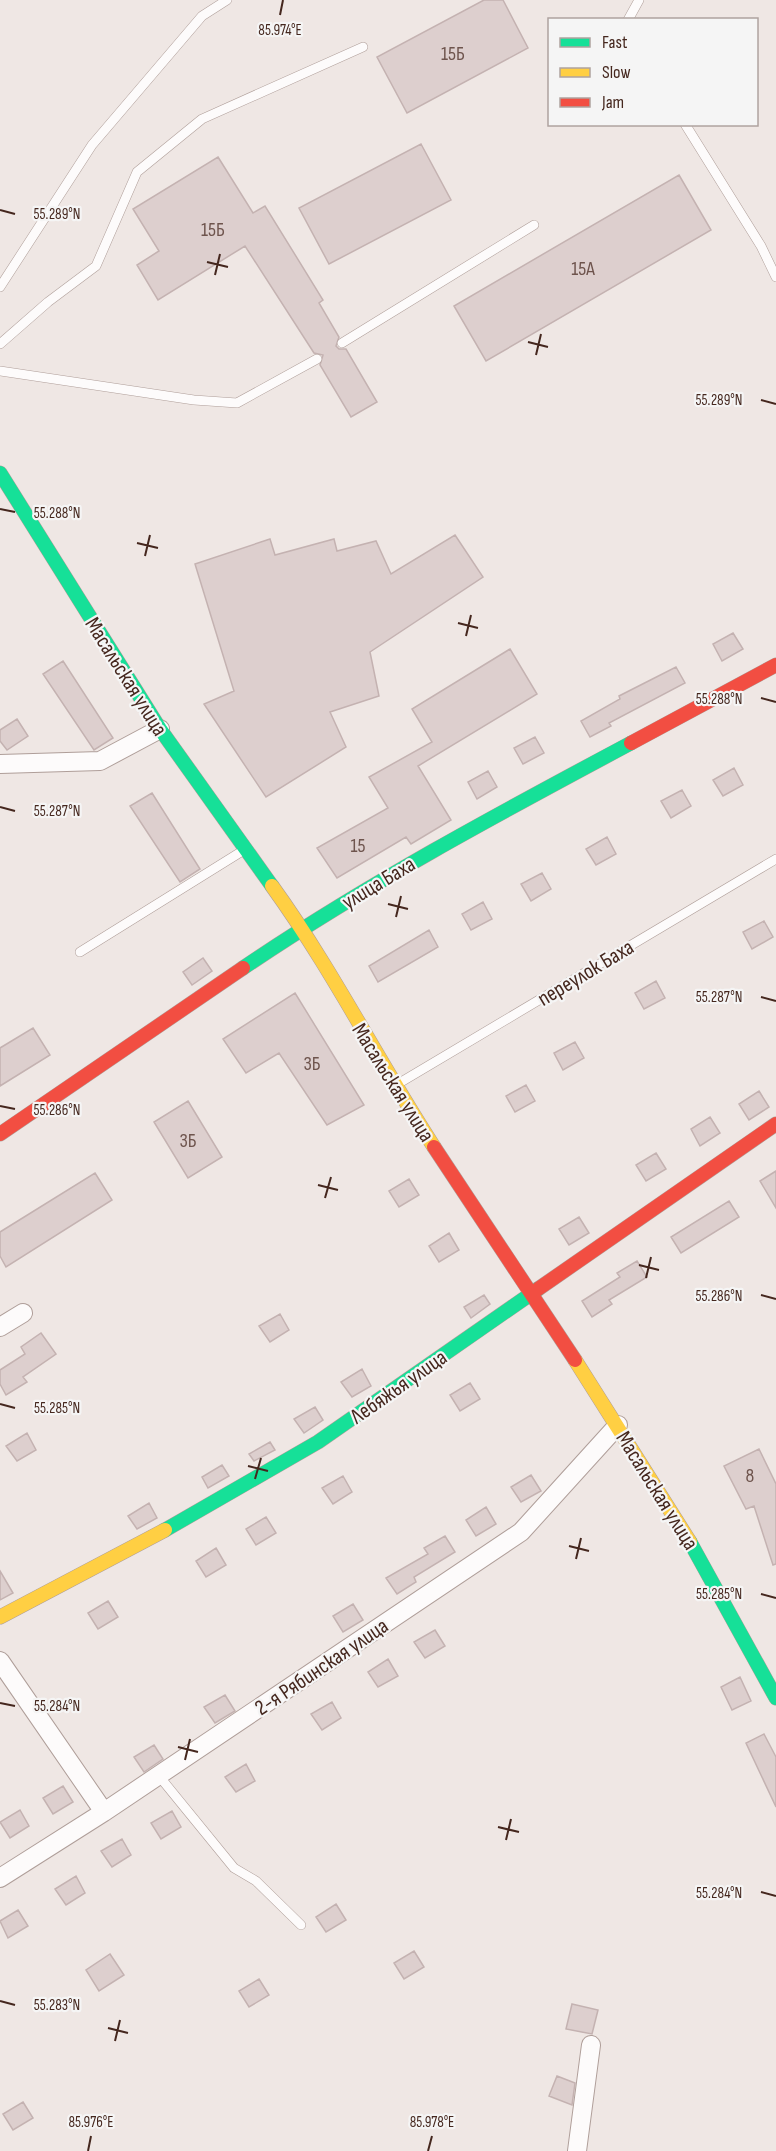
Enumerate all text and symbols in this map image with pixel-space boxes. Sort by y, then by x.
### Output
legend [548,18,758,126]
text: 85.974°E [258,21,302,40]
text: Fast [602,32,628,53]
house number: 15Б [441,42,465,66]
text: Slow [602,62,631,83]
text: Jam [601,92,624,113]
text: 55.289°N [34,205,80,224]
house number: 15Б [201,218,225,242]
house number: 15А [571,257,595,281]
text: 55.289°N [696,391,742,410]
text: 55.288°N [34,504,80,523]
street label: Масальская улица [78,612,173,741]
text: 55.288°N [696,690,742,709]
text: 55.287°N [34,802,80,821]
house number: 15 [350,834,366,858]
street label: улица Баха [337,851,420,916]
street label: переулок Баха [533,934,639,1013]
text: 55.287°N [696,988,742,1007]
street label: Масальская улица [345,1018,440,1147]
house number: 3Б [303,1052,321,1076]
text: 55.286°N [34,1101,80,1120]
house number: 3Б [179,1129,197,1153]
text: 55.286°N [696,1287,742,1306]
street label: Лебяжья улица [345,1344,452,1431]
text: 55.285°N [34,1399,80,1418]
street label: Масальская улица [609,1426,704,1555]
house number: 8 [746,1464,754,1488]
text: 55.285°N [696,1585,742,1604]
street label: 2-я Рябинская улица [250,1613,394,1722]
text: 55.284°N [34,1697,80,1716]
text: 55.284°N [696,1884,742,1903]
text: 55.283°N [34,1996,80,2015]
text: 85.976°E [69,2113,113,2132]
text: 85.978°E [410,2113,454,2132]

